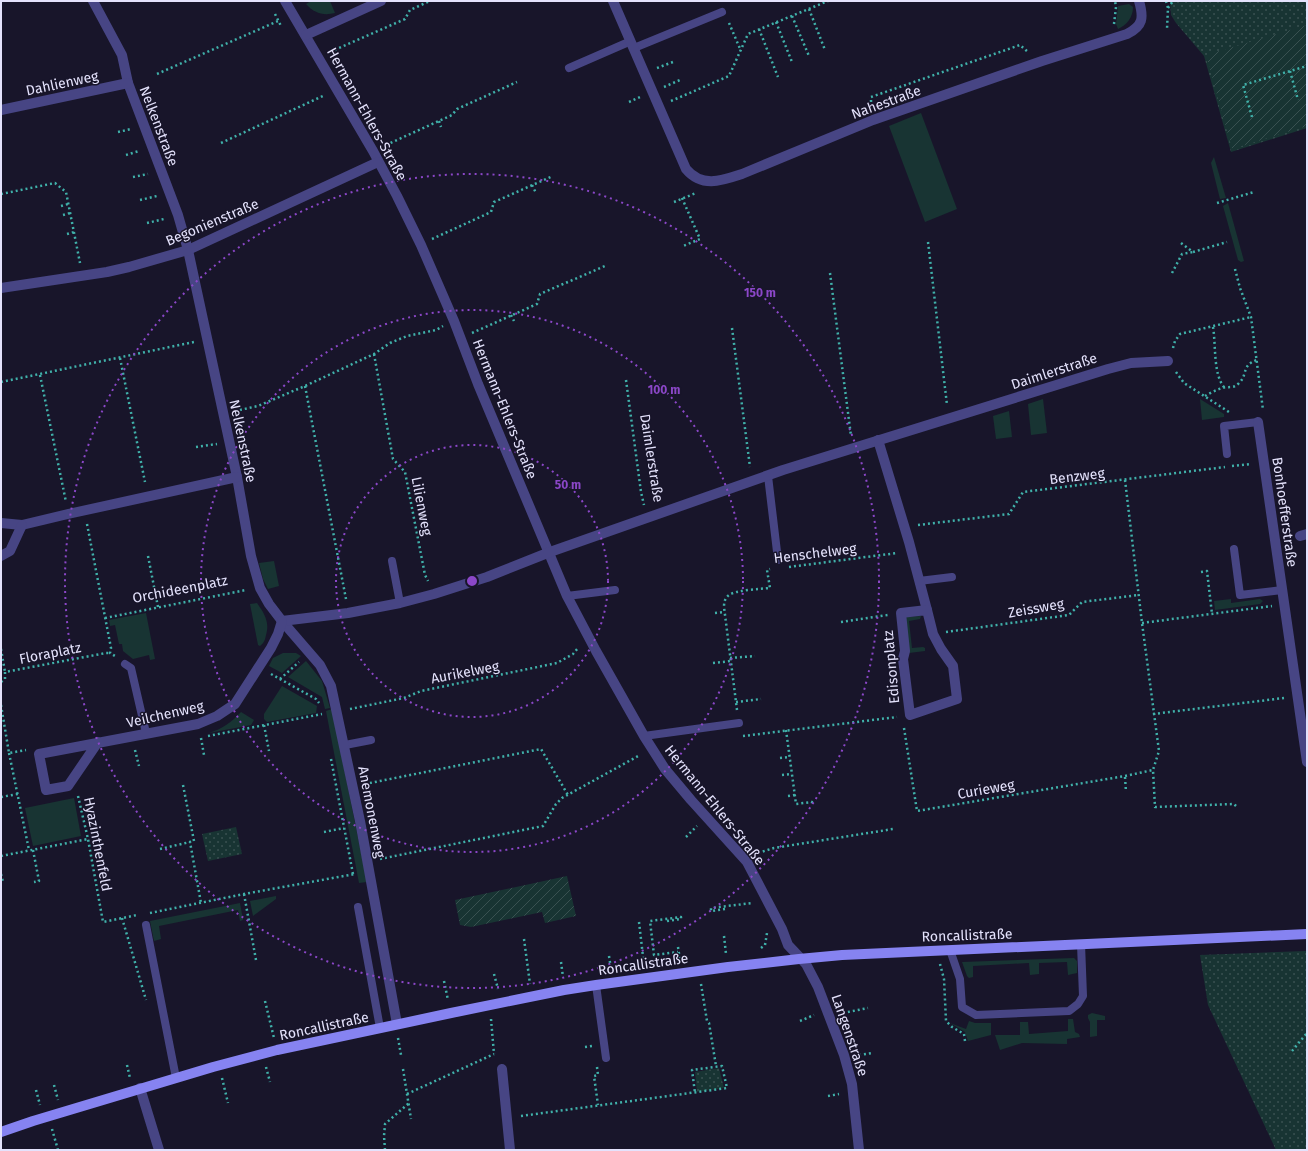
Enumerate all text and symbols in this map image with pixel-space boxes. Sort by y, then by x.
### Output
street label: Hermann-Ehlers-Straße [323,45,410,184]
street label: Dahlienweg [24,67,101,99]
street label: Nahestraße [849,82,923,123]
street label: Nelkenstraße [136,84,182,169]
street label: Begonienstraße [163,195,261,250]
text: 150 m [744,286,776,300]
street label: Hermann-Ehlers-Straße [469,337,540,482]
street label: Daimlerstraße [1009,350,1099,393]
text: 100 m [648,383,680,397]
street label: Nelkenstraße [225,398,260,484]
street label: Daimlerstraße [636,413,667,504]
street label: Bonhoefferstraße [1268,456,1301,568]
street label: Benzweg [1049,465,1106,488]
street label: Lilienweg [407,475,436,538]
text: 50 m [555,478,581,492]
street label: Henschelweg [773,540,858,567]
street label: Orchideenplatz [131,572,229,607]
centre of rings [465,574,479,588]
street label: Zeissweg [1007,595,1066,622]
street label: Edisonplatz [880,630,903,704]
street label: Floraplatz [18,639,82,668]
street label: Aurikelweg [429,657,501,687]
street label: Veilchenweg [125,697,206,732]
street label: Hermann-Ehlers-Straße [661,742,768,869]
street label: Anemonenweg [354,765,389,860]
street label: Curieweg [956,776,1017,803]
street label: Hyazinthenfeld [80,795,115,893]
street label: Roncallistraße [921,925,1013,946]
street label: Roncallistraße [597,950,689,979]
street label: Langenstraße [828,992,871,1078]
street label: Roncallistraße [278,1009,370,1044]

